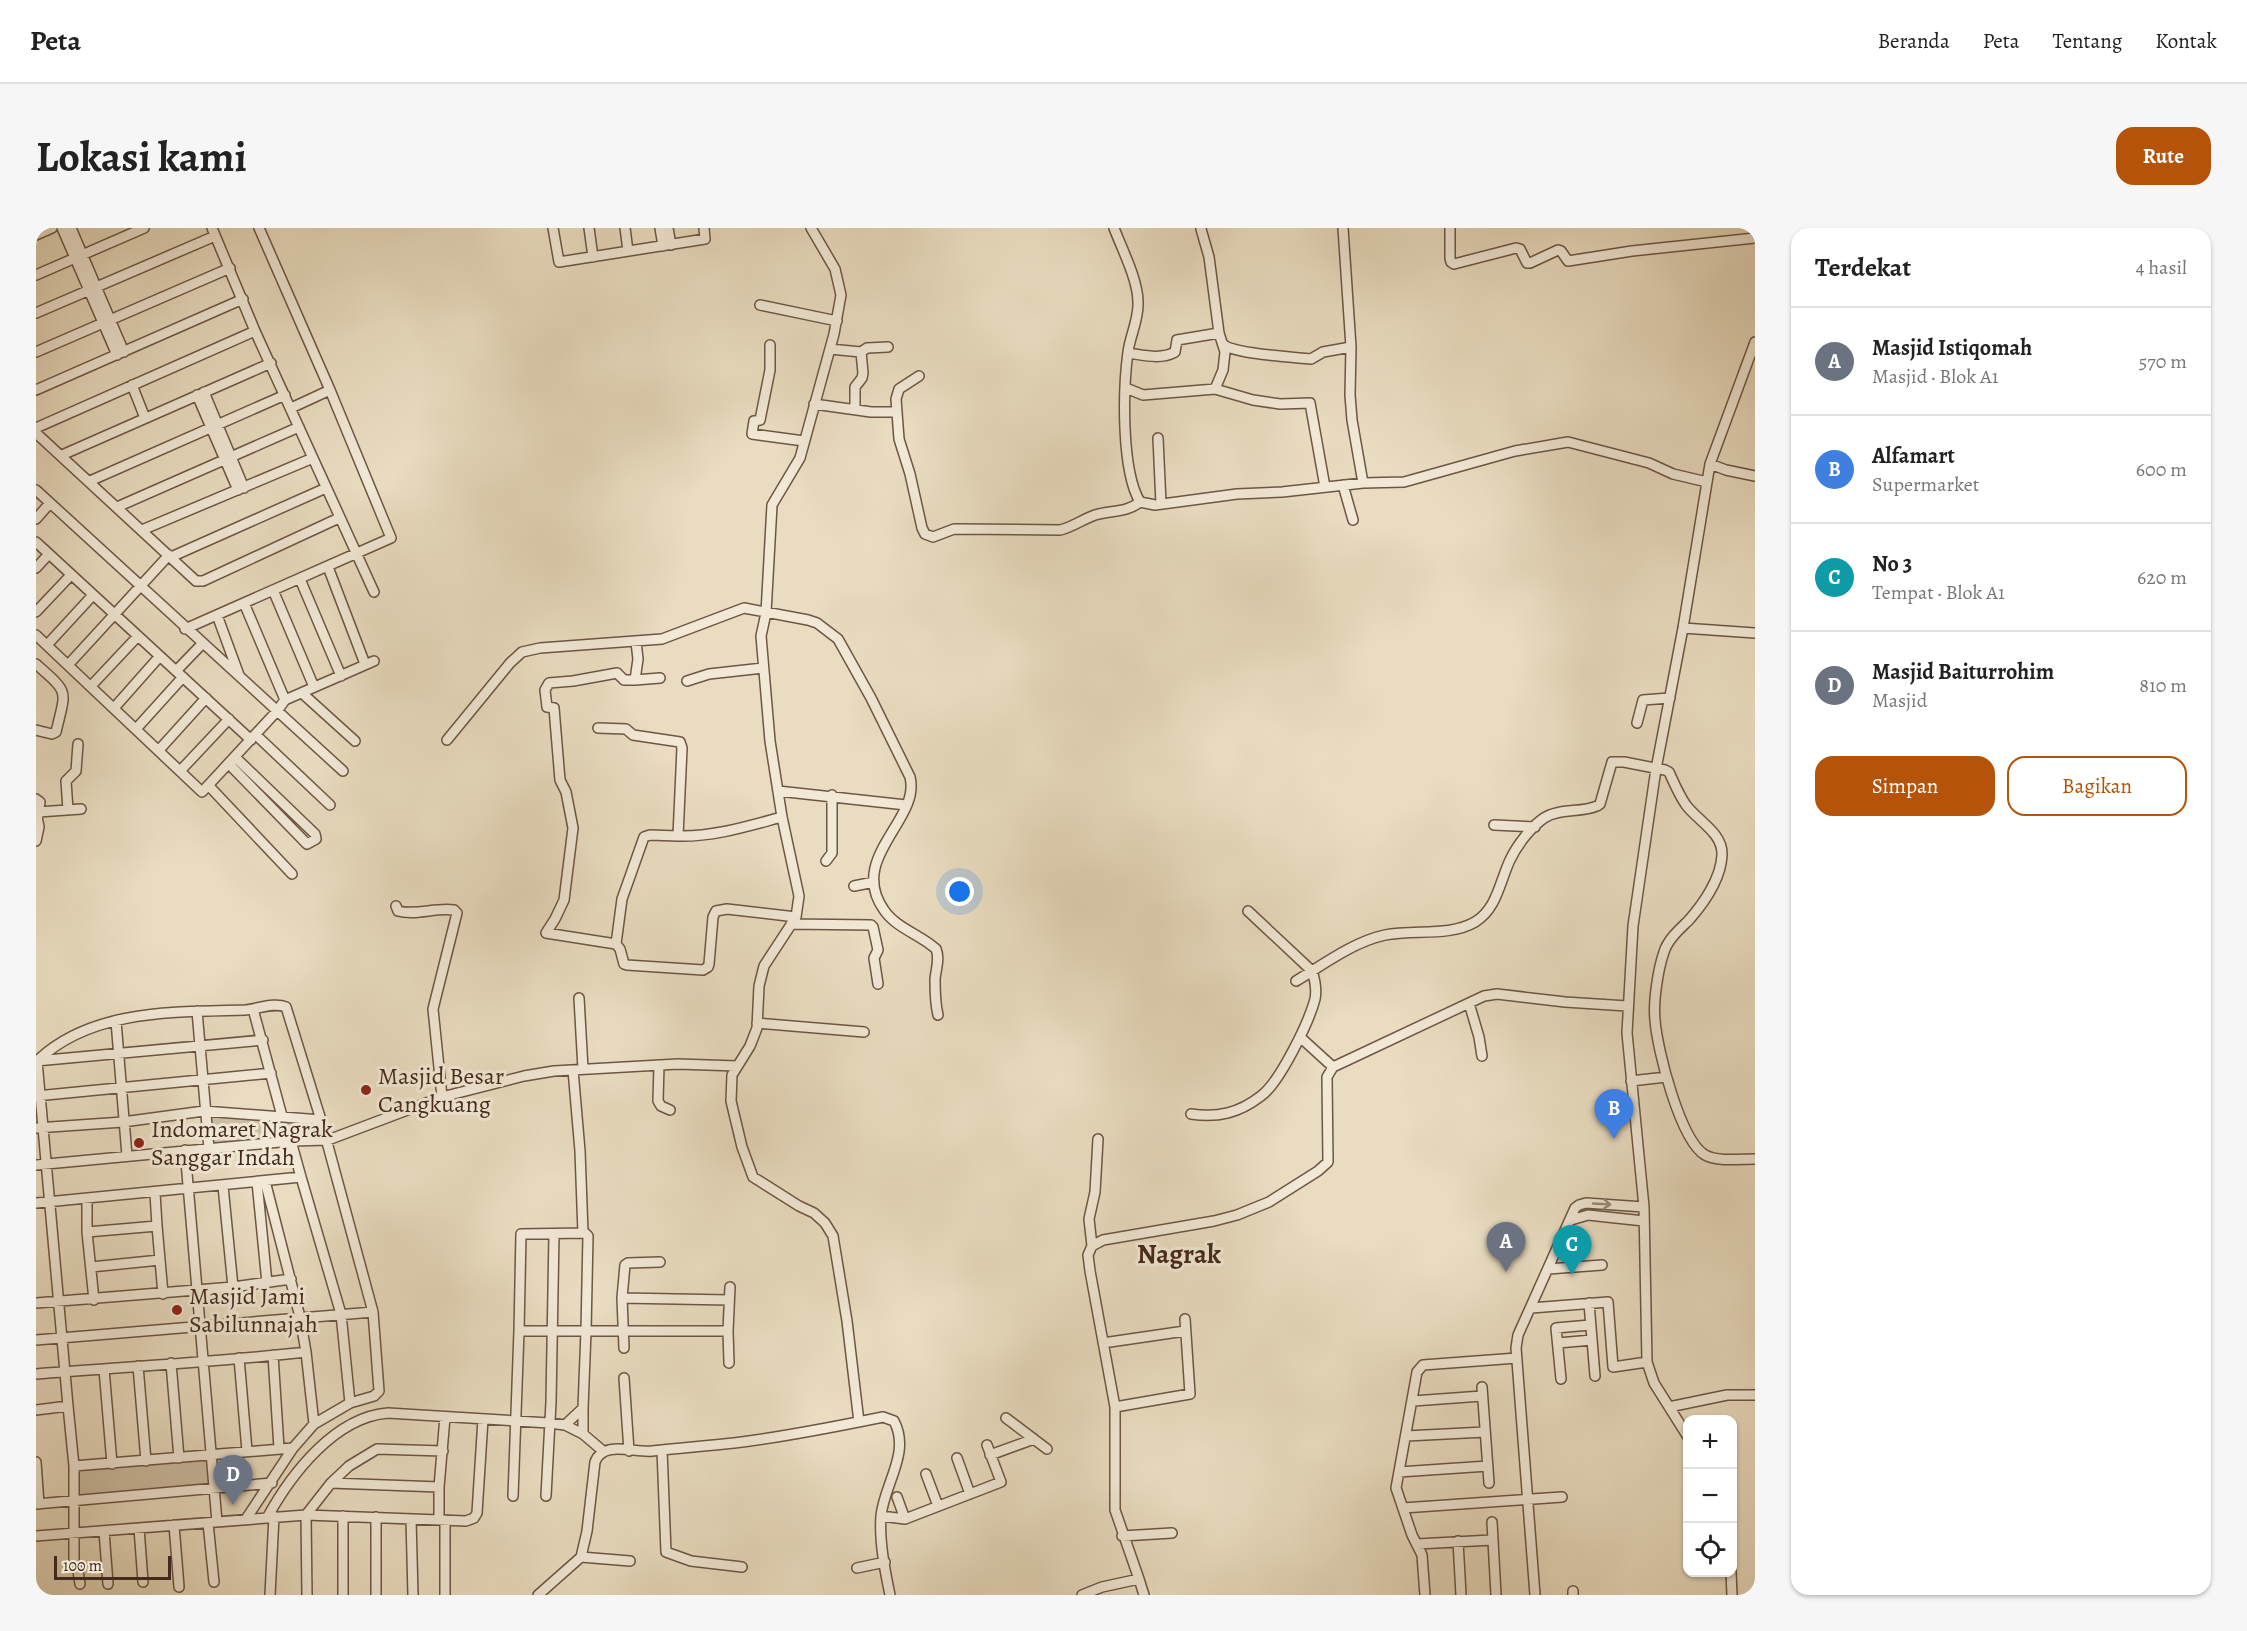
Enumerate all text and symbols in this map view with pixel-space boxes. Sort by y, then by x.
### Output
text: Peta [30,22,81,60]
text: Beranda [1878,27,1950,55]
text: Peta [1983,27,2019,55]
text: Tentang [2052,27,2122,55]
text: Kontak [2155,27,2217,55]
button: Rute [2116,127,2211,185]
text: Lokasi kami [36,128,247,185]
text: Terdekat [1815,250,1911,285]
text: 4 hasil [2135,254,2187,281]
text: Masjid Istiqomah [1872,333,2032,363]
text: A [1828,348,1841,375]
text: 570 m [2139,348,2187,375]
text: Masjid · Blok A1 [1872,363,1999,390]
text: Alfamart [1872,441,1955,471]
text: B [1828,456,1841,483]
text: 600 m [2136,456,2187,483]
text: Supermarket [1872,471,1979,498]
text: No 3 [1872,549,1912,579]
text: C [1828,564,1841,591]
text: 620 m [2137,564,2187,591]
text: Tempat · Blok A1 [1872,579,2005,606]
text: Masjid Baiturrohim [1872,657,2054,687]
text: D [1828,672,1841,699]
text: 810 m [2139,672,2187,699]
text: Masjid [1872,687,1927,714]
button: Simpan [1815,756,1995,816]
button: Bagikan [2007,756,2187,816]
your location [945,877,974,906]
place label: Masjid Besar Cangkuang [378,1060,504,1120]
marker: Masjid Besar Cangkuang [359,1083,373,1097]
pin: B [1594,1090,1634,1139]
place label: Indomaret Nagrak Sanggar Indah [151,1113,333,1173]
marker: Indomaret Nagrak Sanggar Indah [132,1136,146,1150]
one-way arrow [1592,1199,1612,1210]
pin: A [1486,1222,1526,1272]
pin: C [1552,1226,1592,1275]
district label: Nagrak [1137,1236,1221,1272]
place label: Masjid Jami Sabilunnajah [189,1280,318,1340]
marker: Masjid Jami Sabilunnajah [170,1303,184,1317]
map controls [1683,1415,1737,1577]
button: + [1683,1415,1737,1469]
pin: D [214,1456,252,1505]
button: − [1683,1469,1737,1523]
button: locate [1683,1523,1737,1577]
scale bar [54,1553,171,1580]
text: 100 m [63,1555,102,1577]

